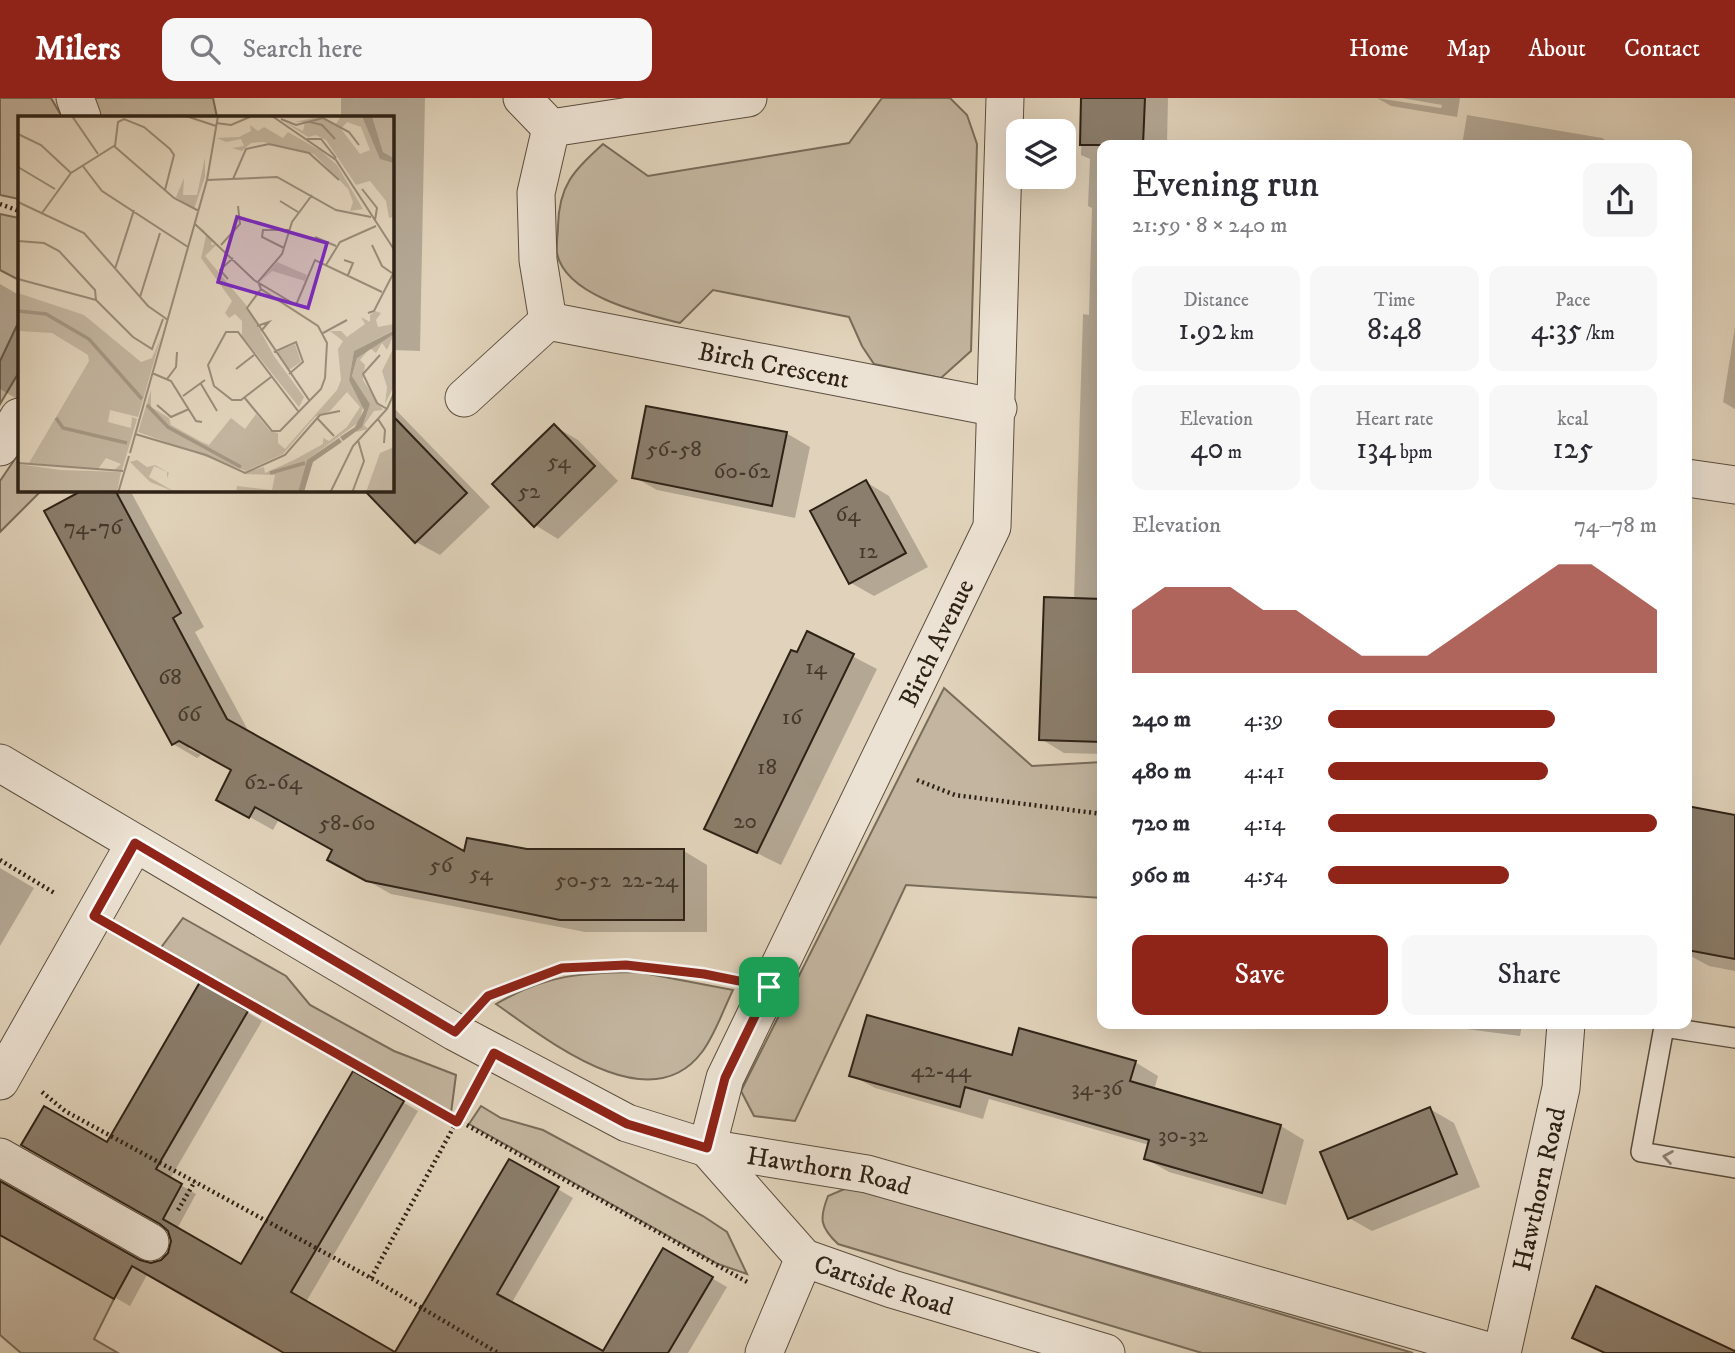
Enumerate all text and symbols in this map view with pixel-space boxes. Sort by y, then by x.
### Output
search box [162,18,652,81]
text: Milers [35,29,120,70]
icon: search [186,30,224,68]
text: Search here [242,33,363,66]
text: Home [1349,34,1408,64]
text: Map [1446,34,1491,64]
text: About [1529,34,1586,64]
text: Contact [1624,34,1700,64]
inset map [18,116,394,492]
map controls [1006,119,1076,189]
button: layers [1006,119,1076,189]
text: Evening run [1132,161,1319,209]
button: share [1583,163,1657,237]
text: 21:59 · 8 × 240 m [1132,211,1288,240]
text: Distance [1183,289,1249,312]
text: Time [1374,289,1415,312]
text: Pace [1555,289,1590,312]
text: 1.92 [1178,312,1226,349]
text: 8:48 [1367,312,1422,349]
text: 4:35 [1531,312,1582,349]
text: km [1226,322,1254,345]
text: /km [1582,322,1615,345]
street label: Birch Crescent [695,335,852,397]
text: Elevation [1179,408,1253,431]
text: Heart rate [1356,408,1433,431]
text: kcal [1557,408,1588,431]
text: 40 [1190,431,1224,468]
text: 134 [1356,431,1396,468]
text: 125 [1553,431,1593,468]
house number: 56-58 [646,435,702,464]
text: m [1224,441,1242,464]
text: bpm [1396,441,1433,464]
house number: 54 [547,447,571,476]
house number: 60-62 [714,457,771,486]
house number: 52 [518,477,541,506]
house number: 64 [835,500,861,529]
text: Elevation [1132,511,1221,540]
text: 74–78 m [1574,511,1657,540]
house number: 74-76 [64,513,123,542]
house number: 12 [858,537,879,566]
street label: Birch Avenue [892,574,982,713]
house number: 14 [805,653,828,682]
house number: 68 [158,663,182,692]
house number: 66 [177,700,202,729]
house number: 16 [782,703,803,732]
text: 240 m [1132,705,1191,734]
text: 4:39 [1244,705,1283,734]
house number: 18 [757,753,777,782]
text: 480 m [1132,757,1191,786]
text: 4:41 [1244,757,1285,786]
house number: 62-64 [244,768,303,797]
house number: 20 [733,807,757,836]
house number: 58-60 [319,809,375,838]
text: 720 m [1132,809,1190,838]
text: 4:14 [1244,809,1285,838]
house number: 56 [429,851,454,880]
house number: 54 [469,859,493,888]
text: 960 m [1132,861,1190,890]
text: 4:54 [1244,861,1287,890]
house number: 50-52 [555,866,612,895]
house number: 22-24 [622,866,679,895]
button: Save [1132,935,1388,1015]
button: Share [1402,935,1657,1015]
pin [739,957,799,1017]
icon: arrive [750,968,788,1006]
house number: 42-44 [911,1056,972,1085]
house number: 34-36 [1071,1074,1124,1103]
street label: Hawthorn Road [1506,1104,1574,1274]
house number: 30-32 [1158,1121,1209,1150]
street label: Hawthorn Road [744,1140,915,1204]
one-way arrow [1662,1150,1674,1165]
street label: Cartside Road [809,1248,957,1324]

